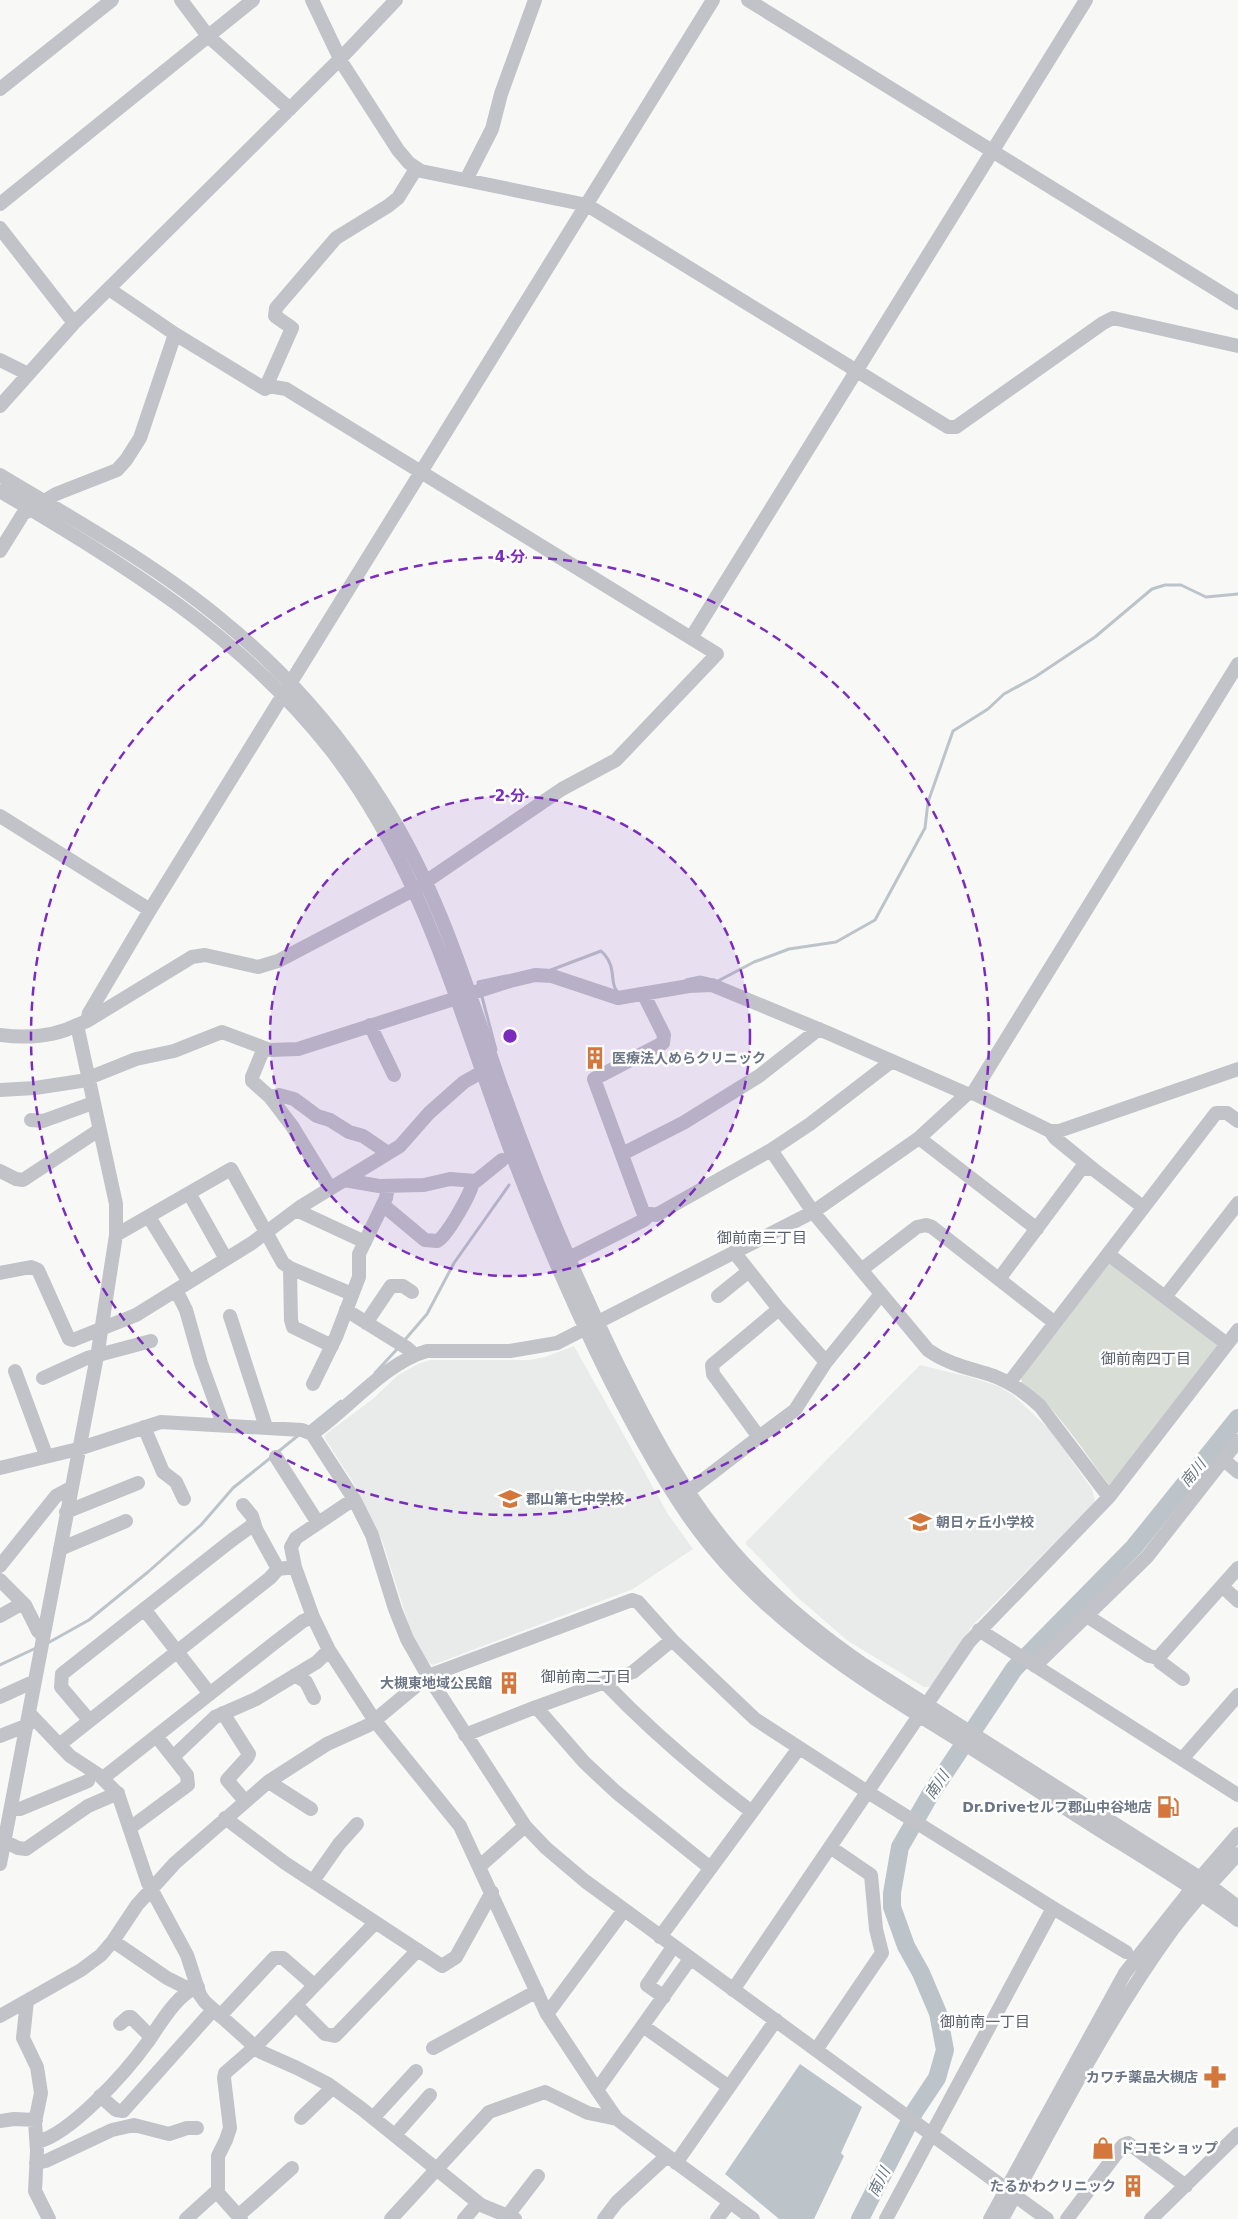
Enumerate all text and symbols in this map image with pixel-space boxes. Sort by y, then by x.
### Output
text: 4 分 [495,548,525,566]
text: 2 分 [495,787,525,805]
centre of rings [501,1027,519,1045]
building icon: 医療法人めらクリニック [582,1045,608,1071]
place label: 医療法人めらクリニック [612,1050,766,1066]
district label: 御前南三丁目 [717,1229,807,1247]
district label: 御前南四丁目 [1101,1350,1191,1368]
water label: 南川 [1177,1454,1211,1490]
school or university icon: 郡山第七中学校 [497,1486,523,1512]
place label: 郡山第七中学校 [526,1491,624,1507]
school or university icon: 朝日ヶ丘小学校 [907,1509,933,1535]
place label: 朝日ヶ丘小学校 [936,1514,1034,1530]
district label: 御前南二丁目 [541,1668,631,1686]
building icon: 大槻東地域公民館 [496,1670,522,1696]
place label: 大槻東地域公民館 [380,1675,492,1691]
water label: 南川 [921,1766,954,1802]
fuel station icon: Dr.Driveセルフ郡山中谷地店 [1155,1794,1181,1820]
place label: Dr.Driveセルフ郡山中谷地店 [962,1799,1152,1815]
district label: 御前南一丁目 [940,2013,1030,2031]
pharmacy icon: カワチ薬品大槻店 [1202,2064,1228,2090]
place label: カワチ薬品大槻店 [1086,2069,1198,2085]
shop icon: ドコモショップ [1090,2135,1116,2161]
place label: ドコモショップ [1120,2140,1218,2156]
water label: 南川 [864,2163,895,2199]
building icon: たるかわクリニック [1120,2173,1146,2199]
place label: たるかわクリニック [990,2178,1116,2194]

